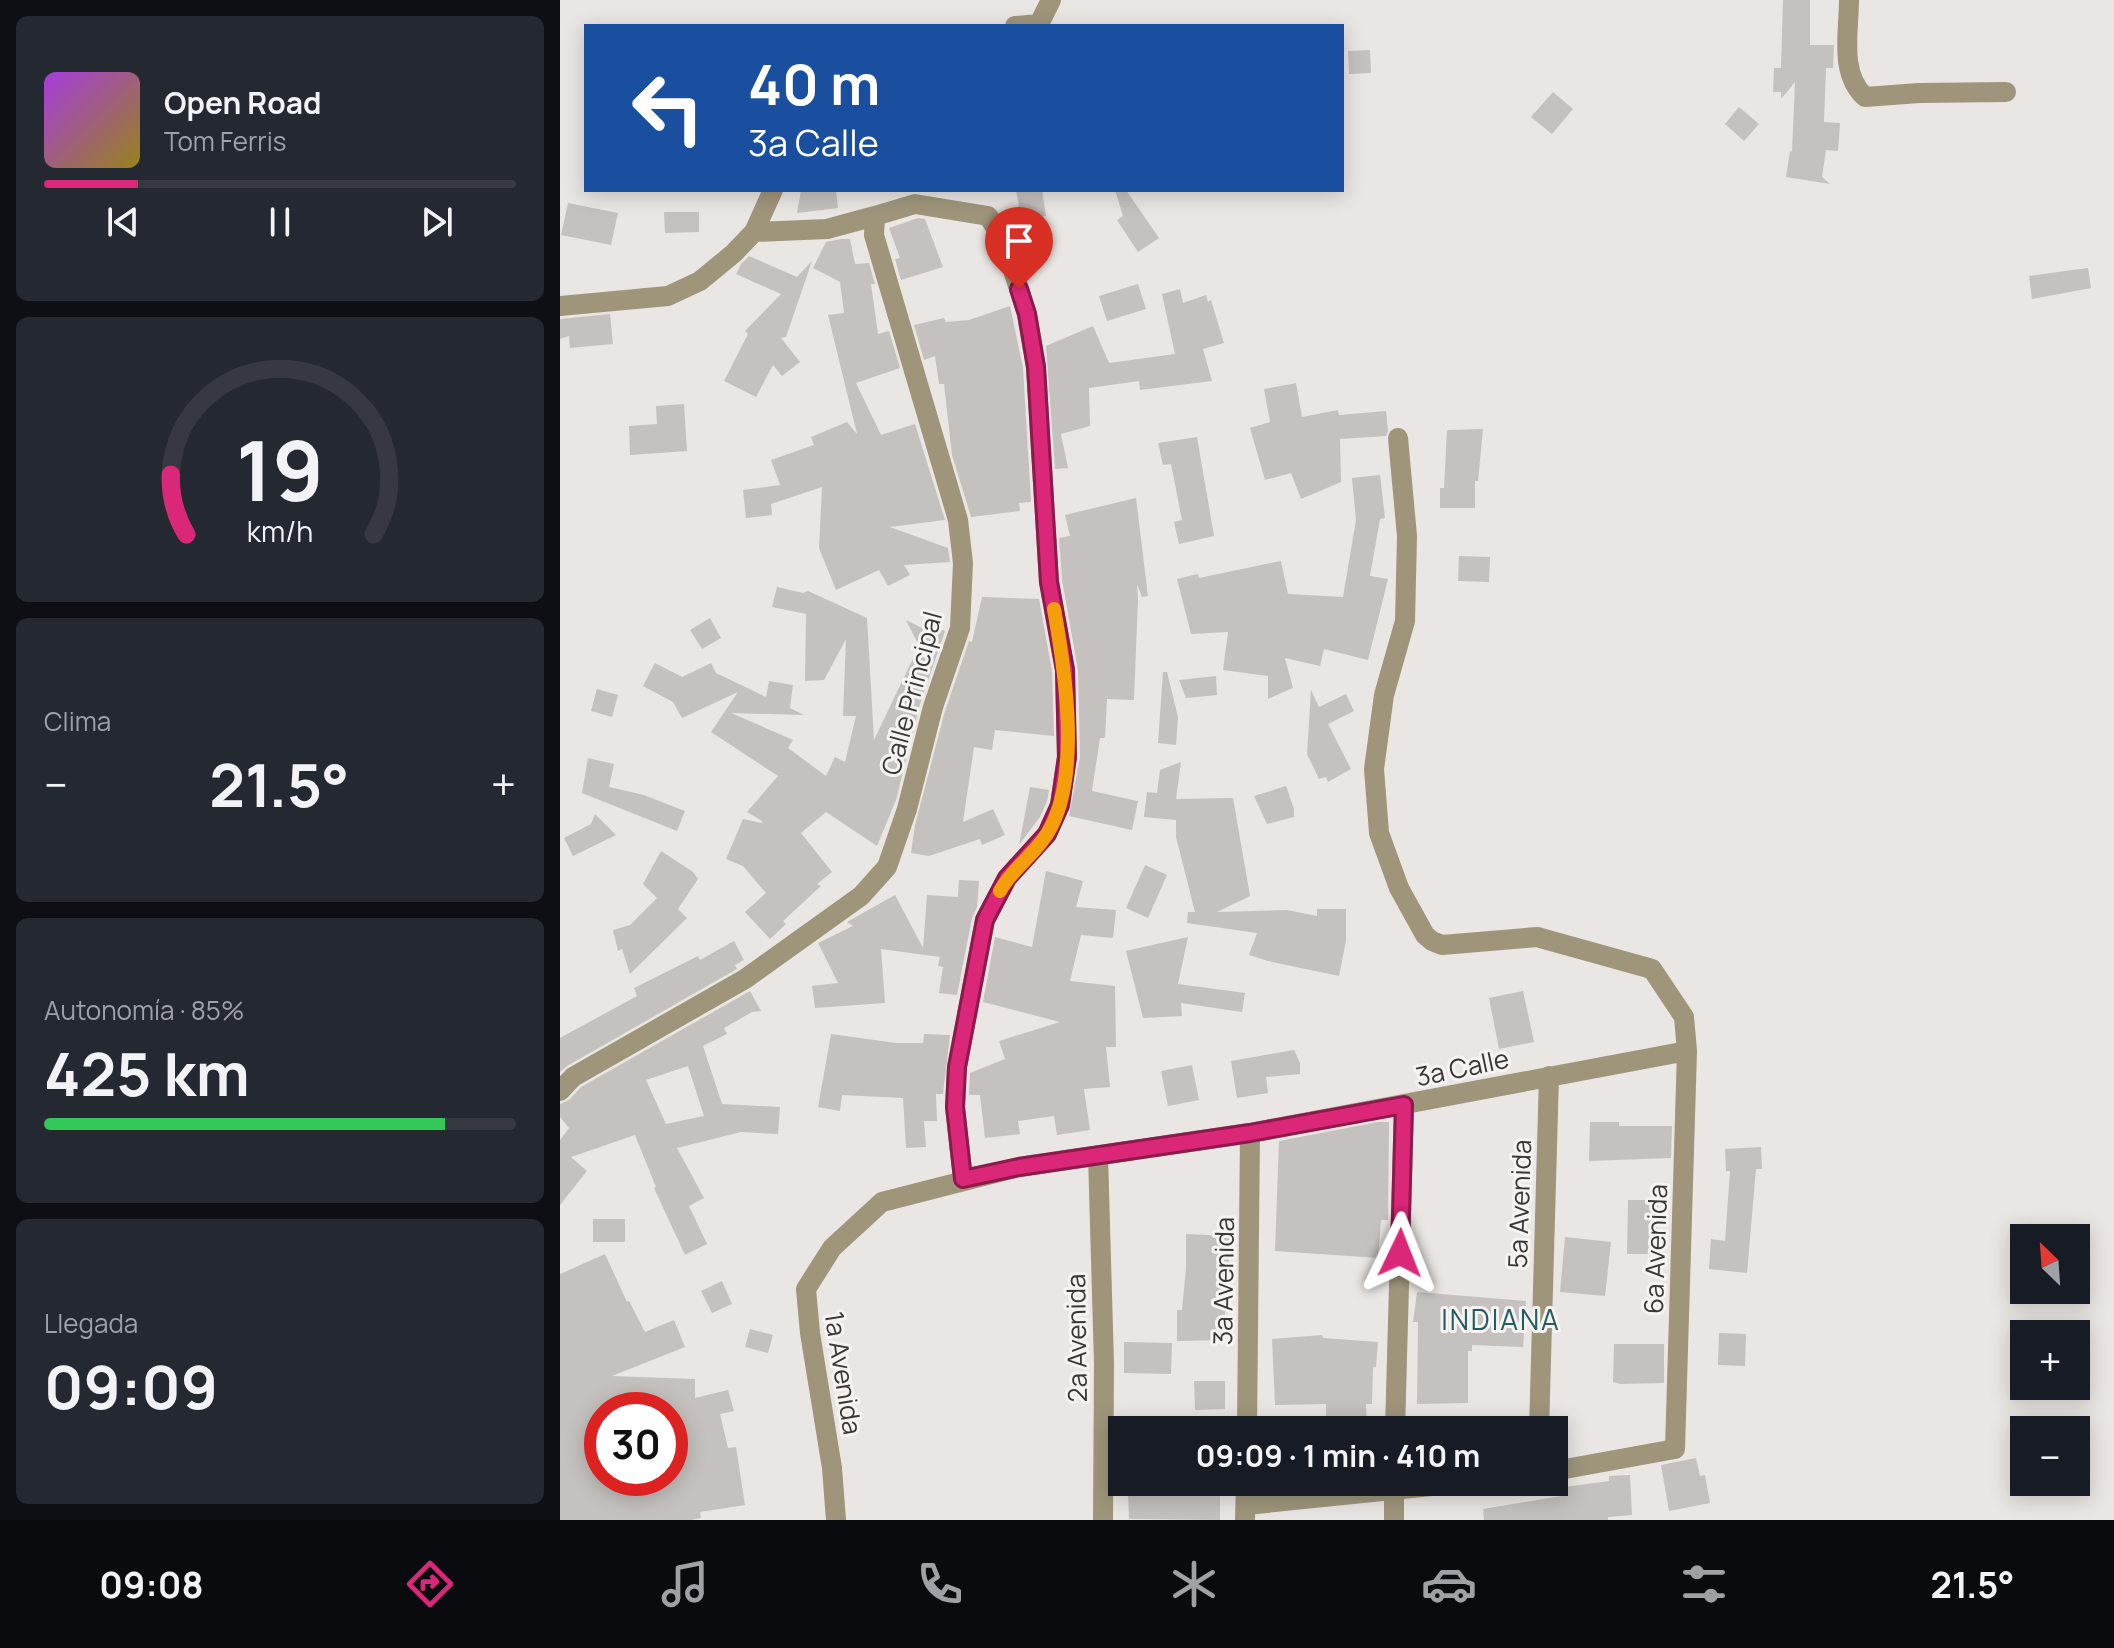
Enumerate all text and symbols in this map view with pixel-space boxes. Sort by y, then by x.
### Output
text: 40 m [748,45,880,122]
icon: left [616,56,720,160]
text: Open Road [164,82,321,123]
text: 3a Calle [748,118,879,167]
text: Tom Ferris [164,123,286,159]
icon: previous [101,200,145,244]
icon: pause [258,200,302,244]
icon: next [415,200,459,244]
pin [985,207,1053,289]
icon: arrive [997,219,1041,263]
text: 19 [236,412,324,526]
text: km/h [247,512,313,551]
street label: Calle Principal [872,607,950,779]
text: Clima [44,703,111,739]
text: 21.5° [209,743,349,825]
text: − [44,754,68,814]
text: + [491,754,516,814]
text: Autonomía · 85% [44,992,244,1028]
text: 425 km [44,1032,250,1114]
street label: 3a Calle [1412,1040,1512,1094]
street label: 5a Avenida [1499,1139,1539,1269]
street label: 6a Avenida [1635,1183,1675,1315]
position arrow [1358,1211,1442,1295]
street label: 3a Avenida [1204,1217,1242,1345]
north arrow [2010,1224,2090,1304]
map controls [2010,1224,2090,1496]
street label: 2a Avenida [1057,1273,1095,1403]
district label: INDIANA [1441,1300,1561,1338]
text: Llegada [44,1305,138,1341]
street label: 1a Avenida [817,1309,871,1437]
button: + [2010,1320,2090,1400]
text: 09:09 [44,1345,218,1427]
speed limit sign: 30 [584,1392,688,1496]
button: − [2010,1416,2090,1496]
text: 09:09 · 1 min · 410 m [1196,1435,1480,1476]
icon: directions [402,1556,458,1612]
icon: music [657,1556,713,1612]
icon: phone [912,1556,968,1612]
icon: climate [1166,1556,1222,1612]
icon: car [1421,1556,1477,1612]
icon: filters [1676,1556,1732,1612]
text: 09:08 [99,1560,204,1609]
text: 21.5° [1931,1560,2015,1609]

